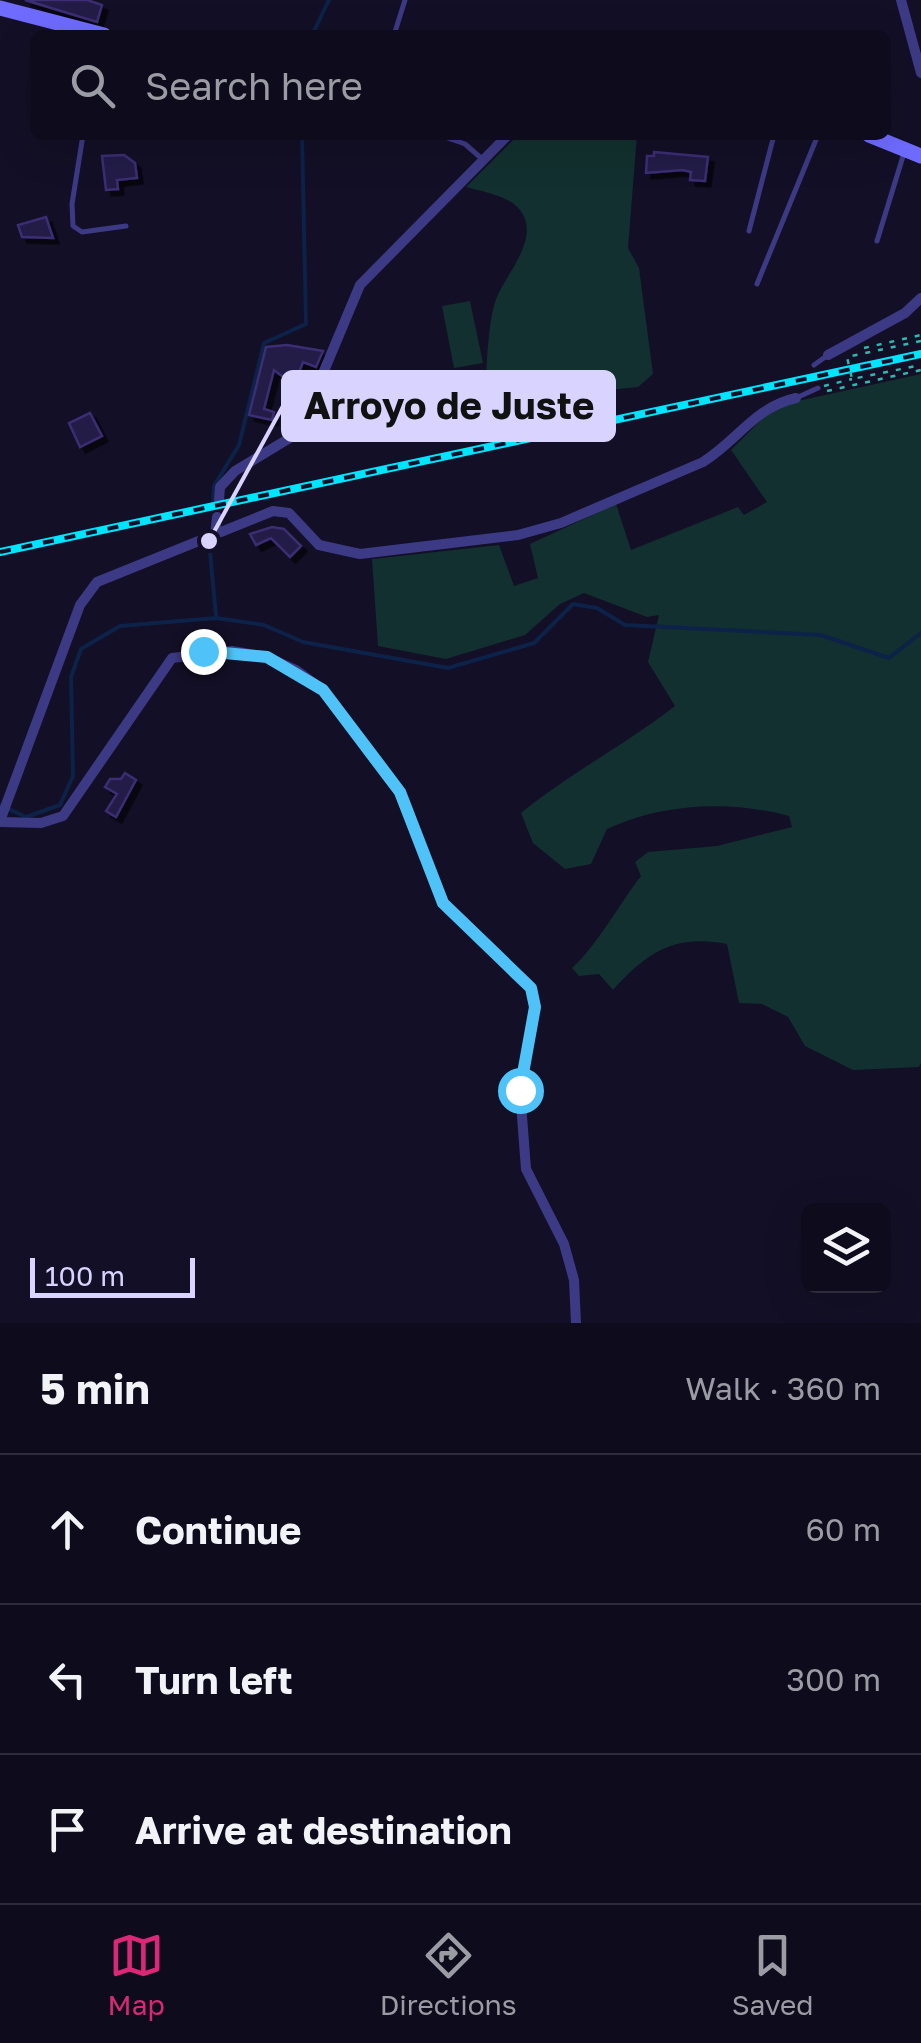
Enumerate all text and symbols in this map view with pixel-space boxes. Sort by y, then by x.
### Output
search box [30,30,891,140]
icon: search [65,58,120,113]
text: Search here [145,63,363,108]
callout: Arroyo de Juste [283,372,614,440]
text: Arroyo de Juste [304,382,594,428]
route end [181,629,227,675]
route start [498,1068,544,1114]
map controls [801,1203,891,1293]
button: layers [801,1203,891,1293]
scale bar [30,1253,195,1298]
text: 100 m [45,1259,125,1292]
text: 5 min [40,1363,150,1413]
text: Walk · 360 m [685,1369,881,1407]
icon: ahead [40,1502,95,1557]
text: Continue [135,1507,301,1552]
text: 60 m [805,1510,881,1548]
icon: left [40,1652,95,1707]
text: Turn left [135,1657,293,1702]
text: 300 m [786,1660,881,1698]
icon: arrive [40,1802,95,1857]
text: Arrive at destination [135,1807,512,1852]
tab: Map [108,1928,165,2021]
tab: Directions [380,1928,517,2021]
tab: Saved [732,1928,813,2021]

